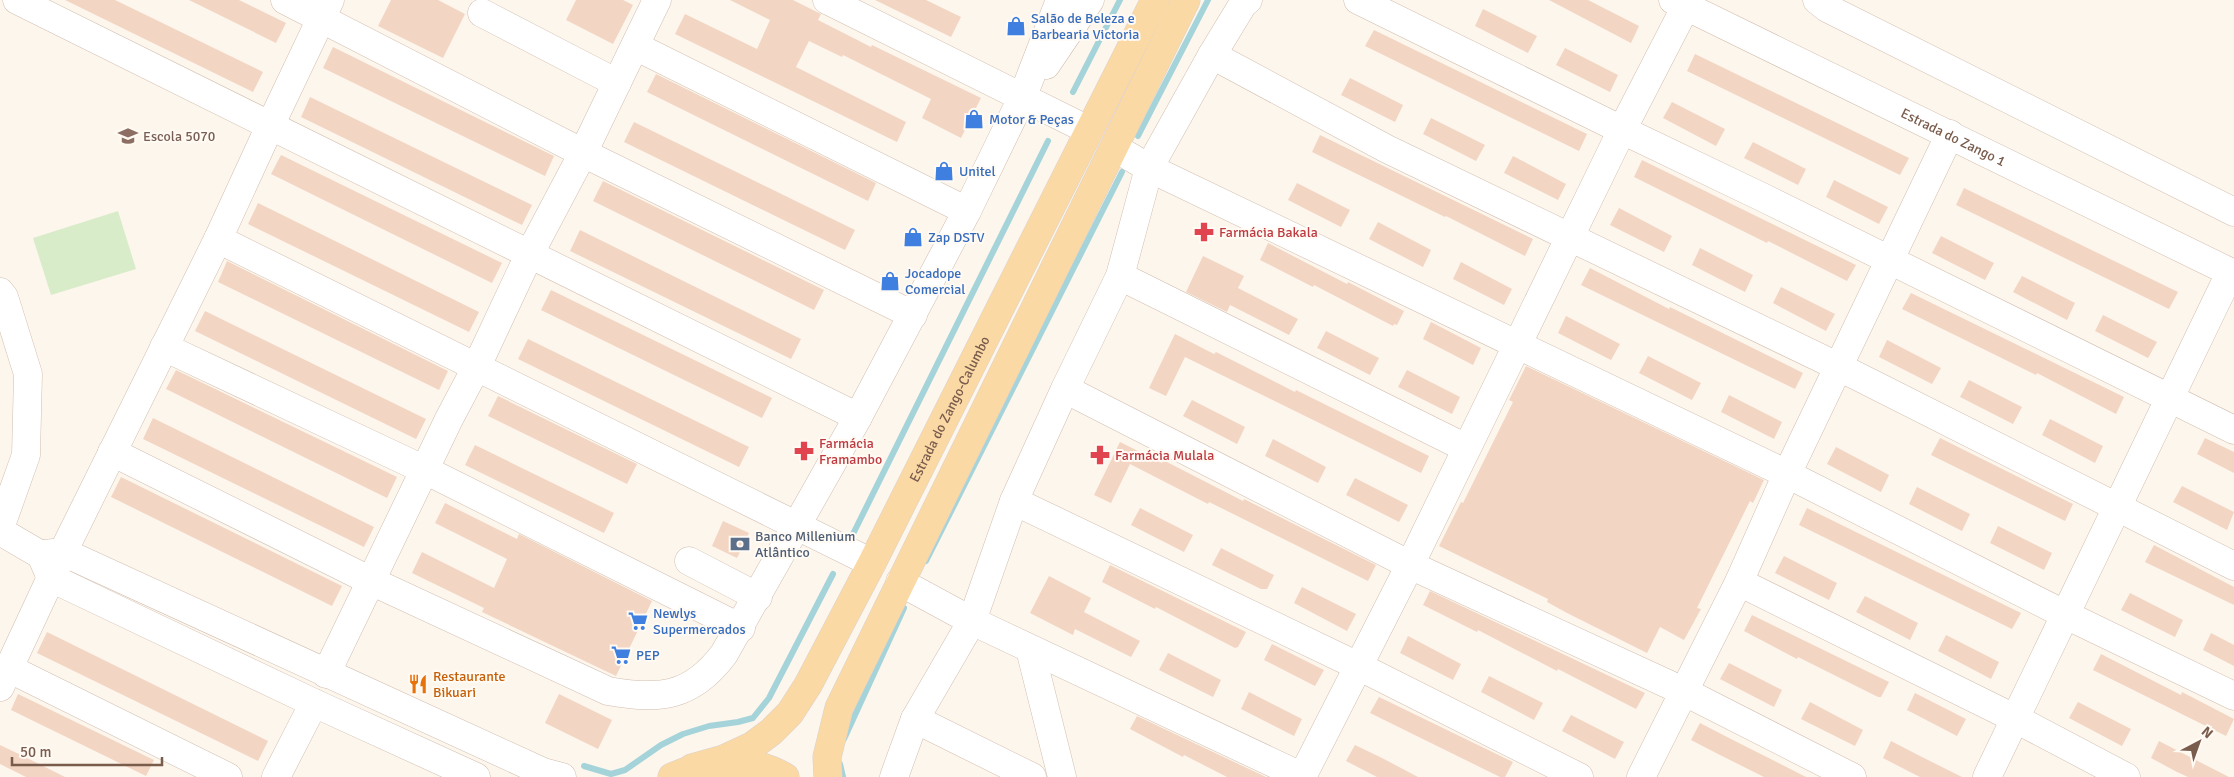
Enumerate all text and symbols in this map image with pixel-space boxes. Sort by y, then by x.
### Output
place label: Salão de Beleza e Barbearia Victoria [1031,10,1139,43]
shop icon: Salão de Beleza e Barbearia Victoria [1005,15,1027,37]
street label: Estrada do Zango 1 [1898,104,2008,170]
shop icon: Motor & Peças [963,108,985,130]
place label: Motor & Peças [989,111,1074,128]
school or university icon: Escola 5070 [117,125,139,147]
place label: Escola 5070 [143,128,215,145]
shop icon: Unitel [933,160,955,182]
place label: Unitel [959,163,996,180]
pharmacy icon: Farmácia Bakala [1193,221,1215,243]
place label: Farmácia Bakala [1219,224,1318,241]
shop icon: Zap DSTV [902,226,924,248]
place label: Zap DSTV [928,229,985,246]
place label: Jocadope Comercial [905,265,965,298]
shop icon: Jocadope Comercial [879,270,901,292]
street label: Estrada do Zango-Calumbo [906,333,993,485]
place label: Farmácia Framambo [819,435,882,468]
pharmacy icon: Farmácia Framambo [793,440,815,462]
pharmacy icon: Farmácia Mulala [1089,444,1111,466]
place label: Farmácia Mulala [1115,447,1214,464]
place label: Banco Millenium Atlântico [755,528,855,561]
bank icon: Banco Millenium Atlântico [729,533,751,555]
place label: Newlys Supermercados [653,605,746,638]
supermarket icon: Newlys Supermercados [627,610,649,632]
supermarket icon: PEP [610,644,632,666]
place label: PEP [636,647,660,664]
place label: Restaurante Bikuari [433,668,506,701]
restaurant icon: Restaurante Bikuari [407,673,429,695]
north arrow [2174,717,2224,767]
text: N [2198,723,2216,742]
scale bar [12,734,162,766]
text: 50 m [20,743,51,761]

